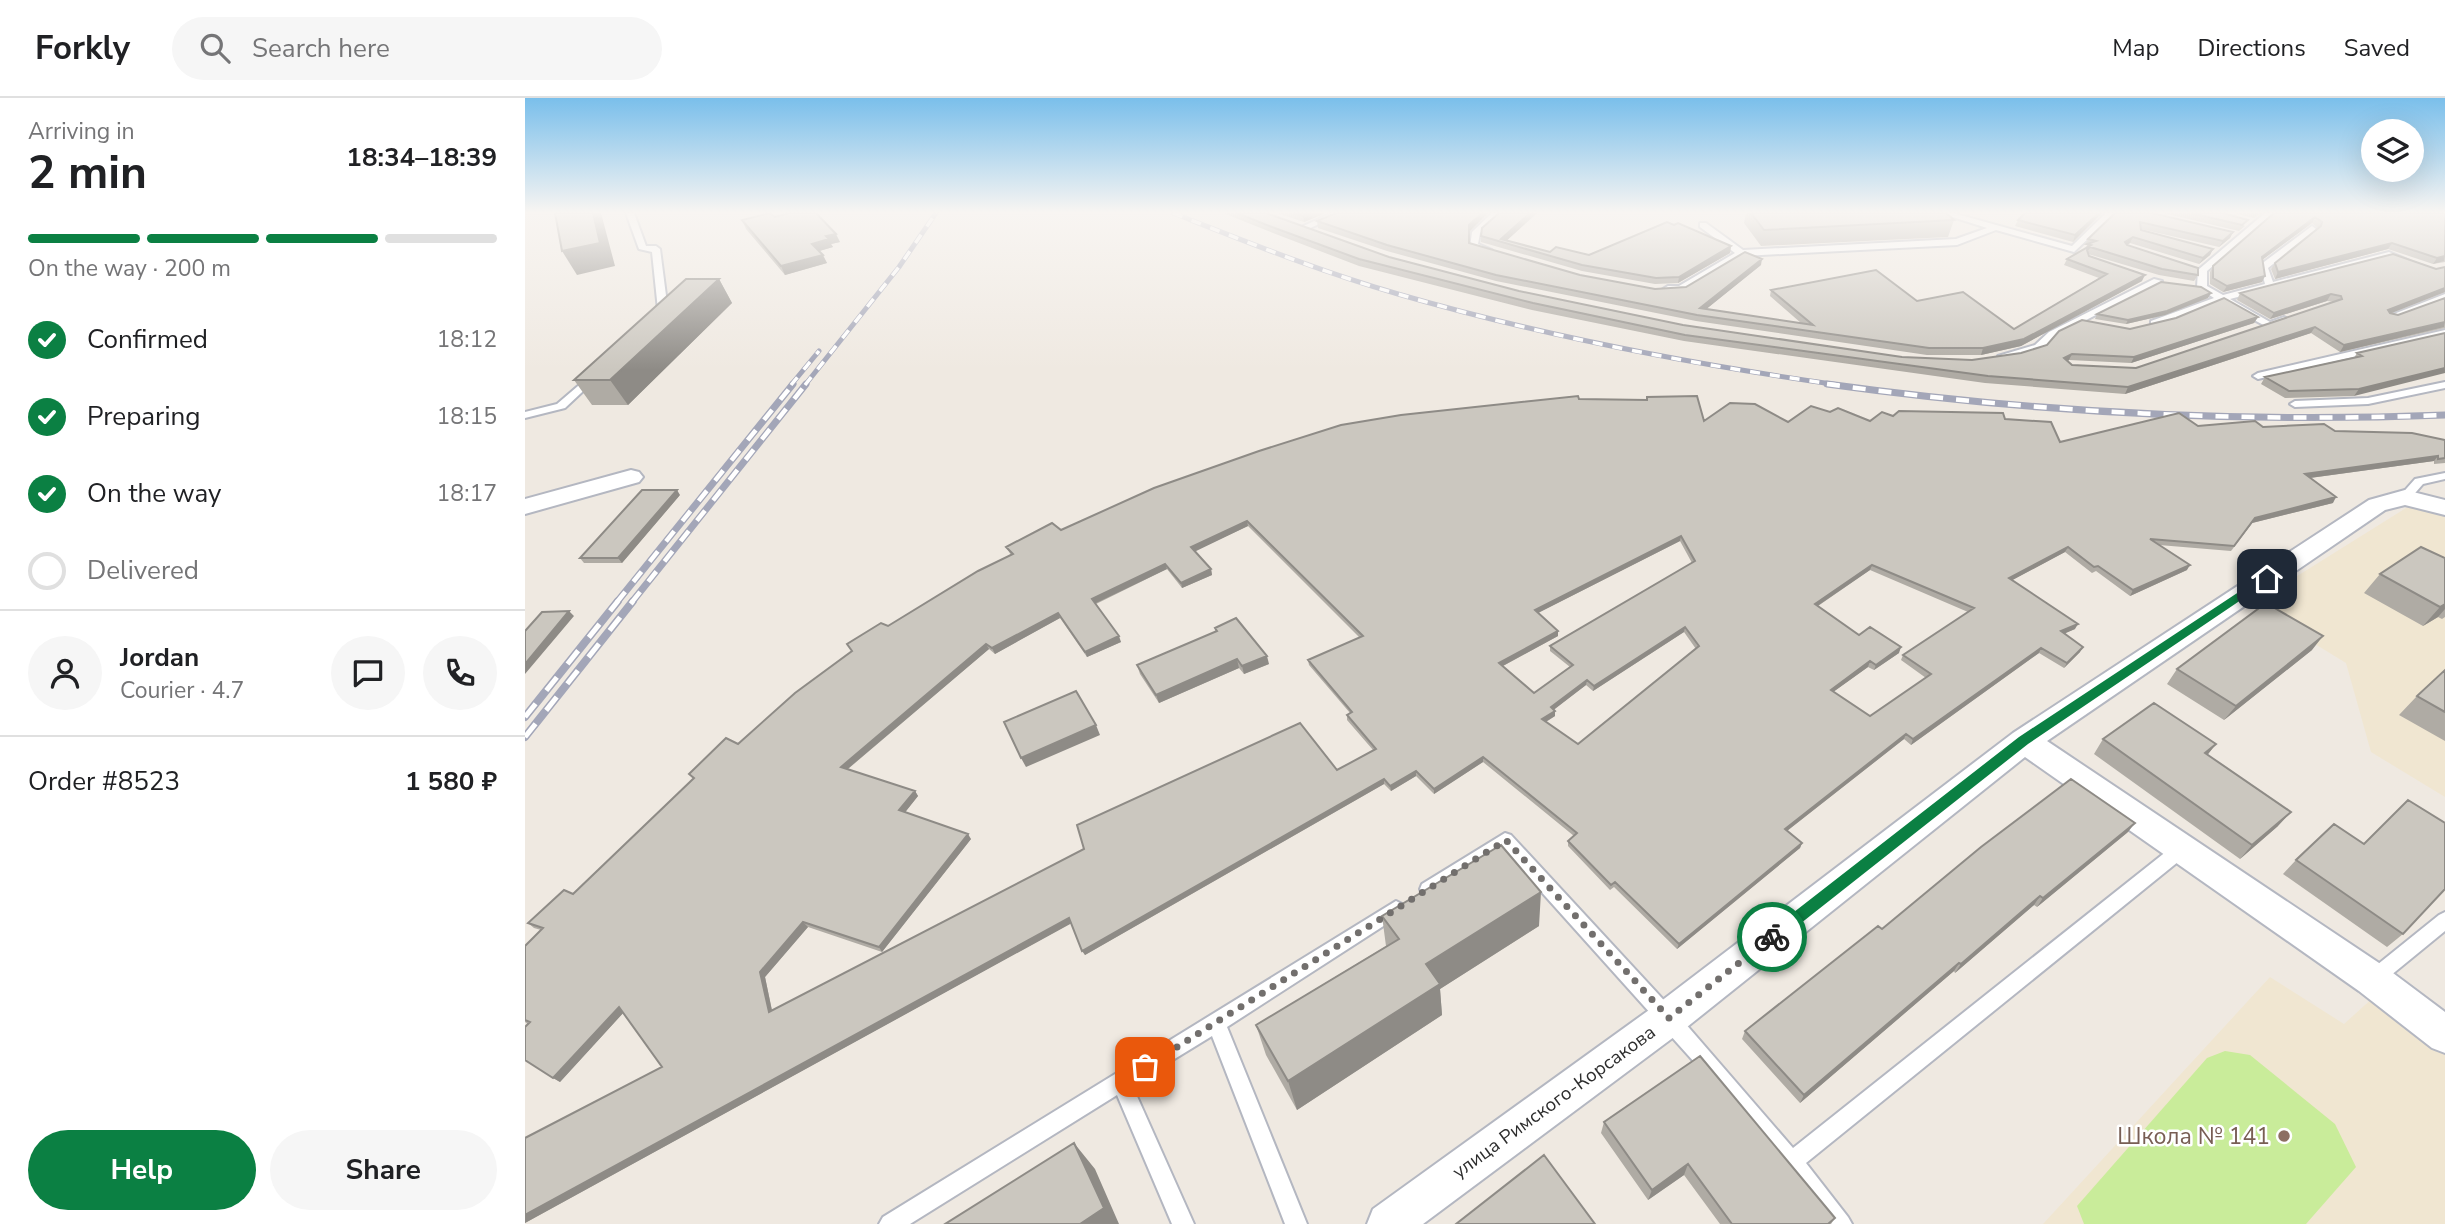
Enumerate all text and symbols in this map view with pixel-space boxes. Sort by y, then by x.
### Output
search box [172,17,662,80]
text: Forkly [35,26,130,71]
icon: search [196,29,234,67]
text: Search here [252,31,390,66]
text: Map [2112,32,2159,64]
text: Directions [2197,32,2306,64]
text: Saved [2344,32,2410,64]
text: Arriving in [28,116,135,147]
map controls [2361,119,2424,182]
button: layers [2361,119,2424,182]
text: 18:34–18:39 [346,140,497,175]
text: 2 min [28,141,147,204]
text: On the way · 200 m [28,253,231,284]
icon: check [28,321,66,359]
text: Confirmed [87,322,208,357]
text: 18:12 [437,324,497,355]
icon: check [28,398,66,436]
text: Preparing [87,399,200,434]
text: 18:15 [437,401,497,432]
icon: check [28,475,66,513]
text: On the way [87,476,221,511]
text: 18:17 [437,478,497,509]
pin [2237,549,2297,609]
text: Delivered [87,553,199,588]
icon: home [2248,560,2286,598]
button: person [28,636,102,710]
button: chat [331,636,405,710]
button: phone [423,636,497,710]
text: Jordan [120,640,199,675]
text: Courier · 4.7 [120,675,244,706]
text: Order #8523 [28,764,180,799]
text: 1 580 ₽ [405,764,497,799]
courier [1737,902,1807,972]
icon: bike [1753,918,1791,956]
street label: улица Римского-Корсакова [1447,1019,1661,1185]
pin [1115,1037,1175,1097]
icon: bag [1126,1048,1164,1086]
place label: Школа № 141 [2117,1121,2270,1152]
marker: Школа № 141 [2276,1128,2292,1144]
button: Help [28,1130,256,1210]
button: Share [270,1130,497,1210]

